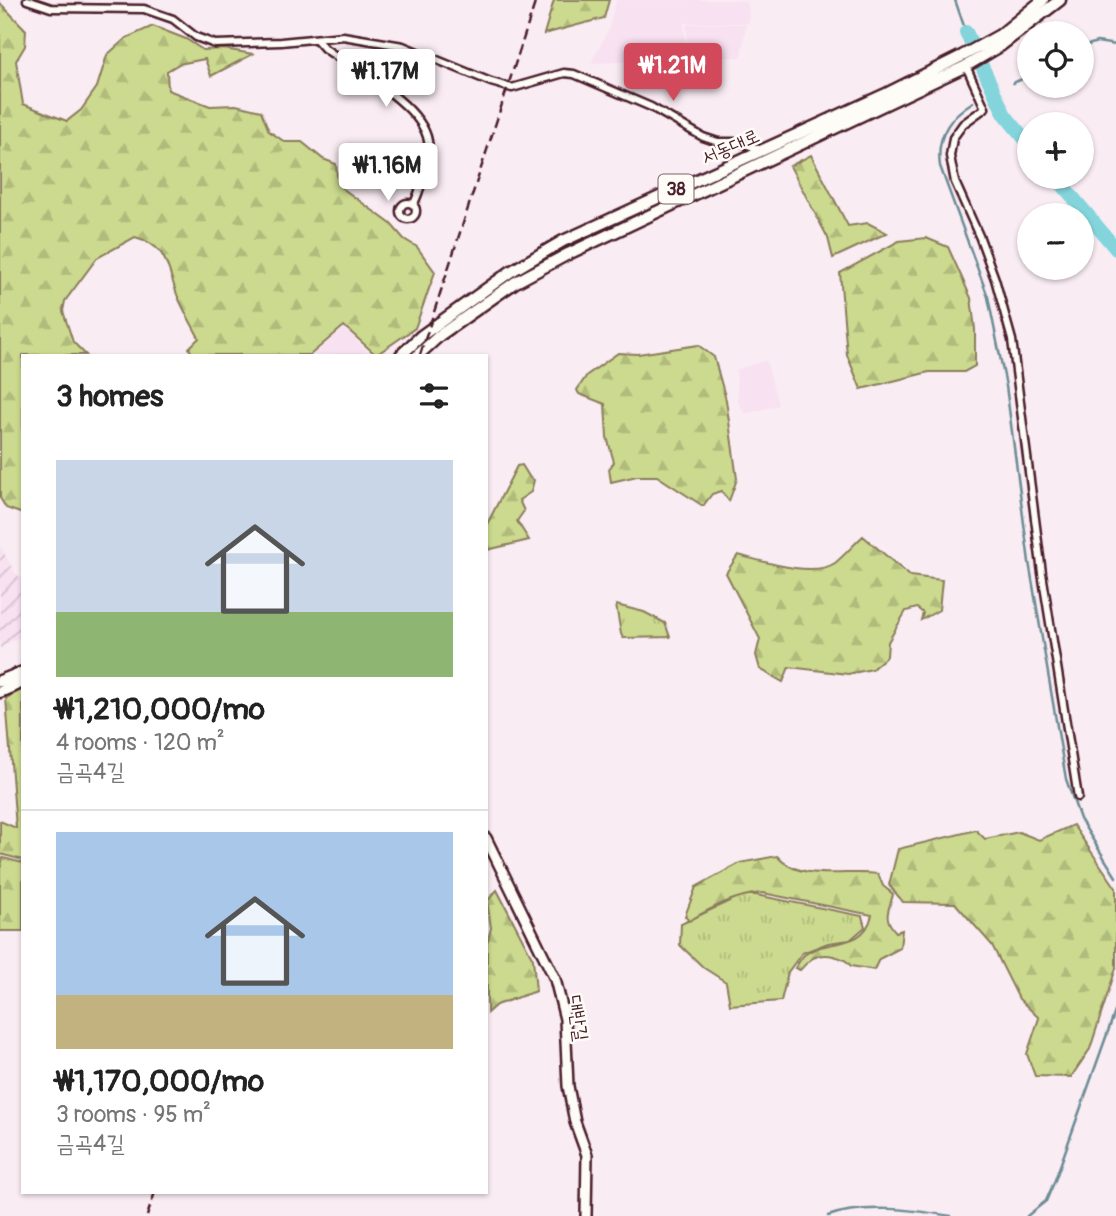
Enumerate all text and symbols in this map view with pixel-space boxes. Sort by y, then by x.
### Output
map controls [1017,21,1094,280]
button: locate [1017,21,1094,98]
pin: ₩1.21M [616,43,730,103]
pin: ₩1.17M [329,50,443,109]
text: ₩1.21M [640,51,706,80]
text: ₩1.17M [353,57,419,86]
button: + [1017,112,1094,189]
street label: 서동대로 [698,124,763,170]
pin: ₩1.16M [331,144,445,203]
text: ₩1.16M [355,151,421,180]
road number: 38 [658,174,694,204]
button: − [1017,203,1094,280]
icon: filters [415,377,453,415]
text: 3 homes [56,378,163,415]
icon: home [192,506,318,632]
text: ₩1,210,000/mo [56,691,265,728]
text: 4 rooms · 120 m² [56,728,225,757]
text: 금곡4길 [56,757,125,786]
icon: home [192,878,318,1004]
street label: 대반길 [563,994,593,1043]
text: ₩1,170,000/mo [56,1063,264,1100]
text: 3 rooms · 95 m² [56,1100,211,1129]
text: 금곡4길 [56,1129,125,1158]

